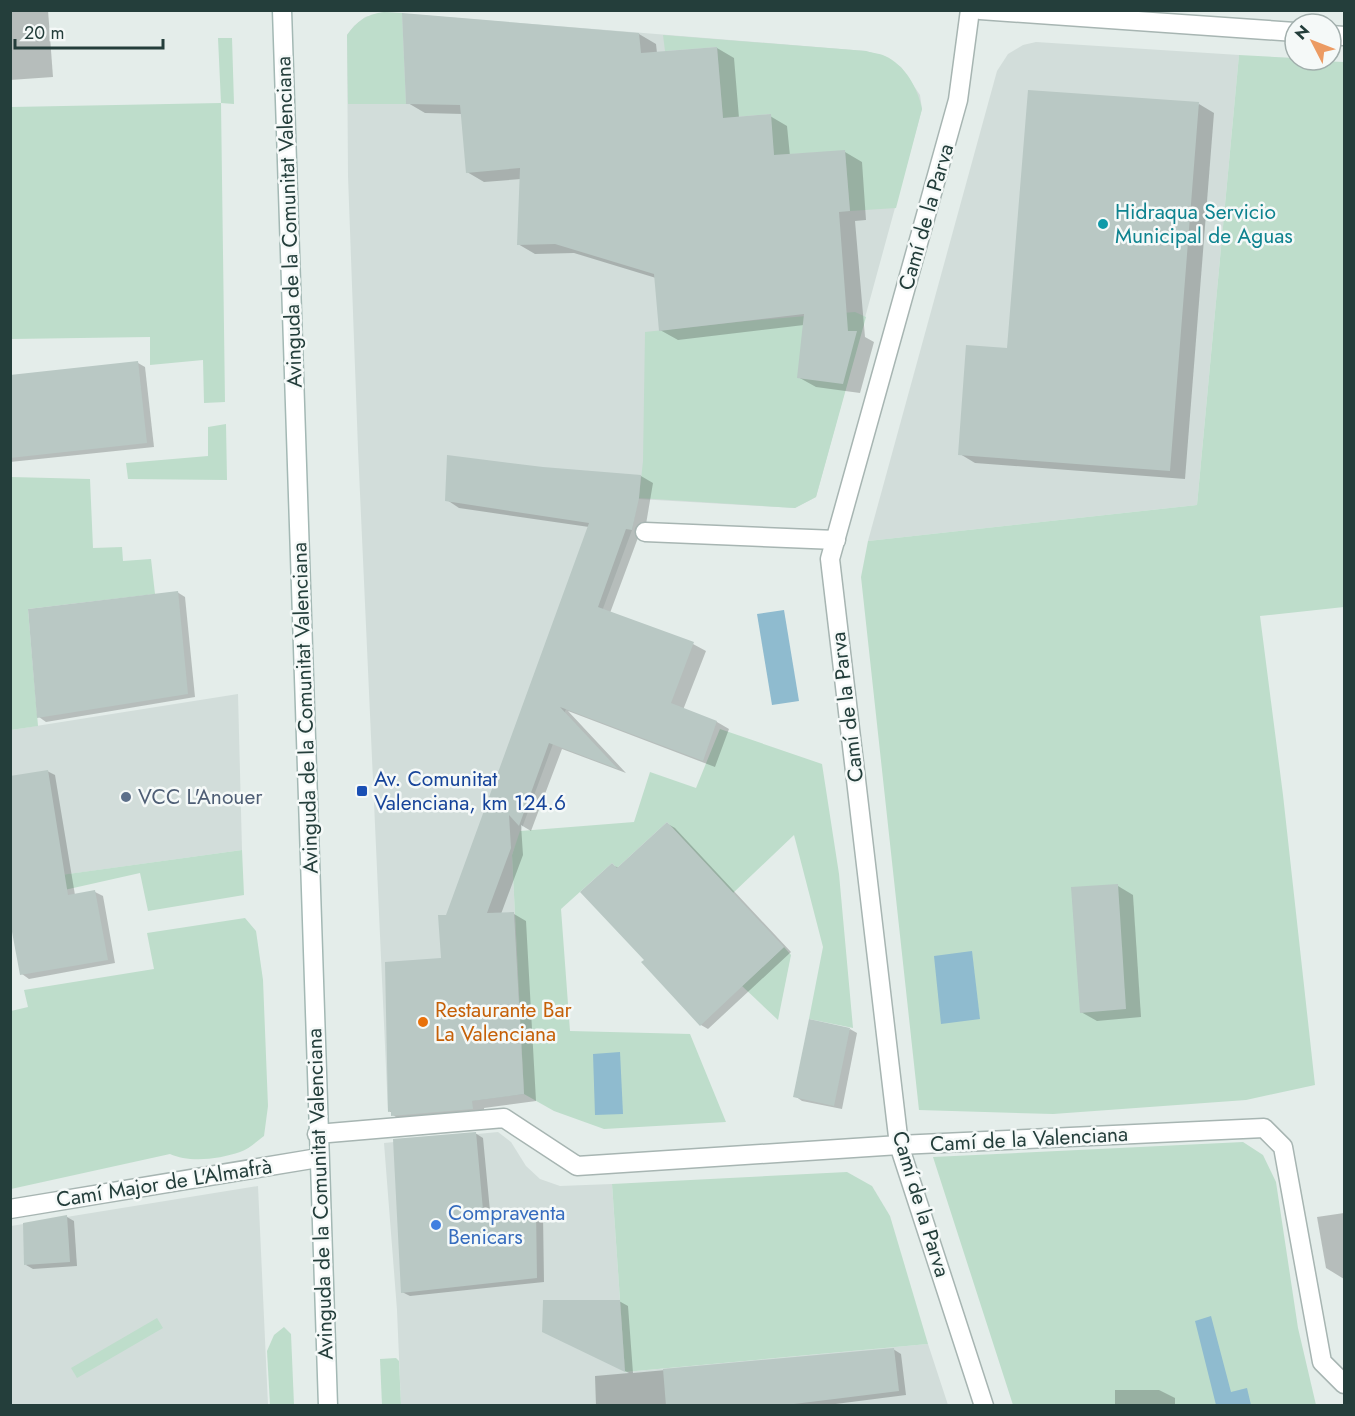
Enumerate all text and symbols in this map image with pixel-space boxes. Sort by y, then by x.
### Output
scale bar [15,12,164,50]
north arrow [1283,12,1343,72]
text: 20 m [24,20,64,46]
text: N [1289,20,1315,45]
street label: Avinguda de la Comunitat Valenciana [268,56,310,388]
street label: Camí de la Parva [891,140,961,294]
place label: Hidraqua Servicio Municipal de Aguas [1115,197,1293,251]
marker: Hidraqua Servicio Municipal de Aguas [1096,217,1110,231]
street label: Avinguda de la Comunitat Valenciana [284,542,326,874]
street label: Camí de la Parva [823,630,871,784]
place label: Av. Comunitat Valenciana, km 124.6 [374,764,566,818]
place label: VCC L'Anouer [138,782,263,812]
marker: Av. Comunitat Valenciana, km 124.6 [355,784,369,798]
marker: VCC L'Anouer [119,790,133,804]
place label: Restaurante Bar La Valenciana [435,995,573,1049]
marker: Restaurante Bar La Valenciana [416,1015,430,1029]
street label: Avinguda de la Comunitat Valenciana [299,1028,341,1360]
street label: Camí de la Valenciana [929,1119,1129,1159]
street label: Camí de la Parva [885,1127,957,1281]
street label: Camí Major de L'Almafrà [54,1151,274,1215]
place label: Compraventa Benicars [448,1198,565,1252]
marker: Compraventa Benicars [429,1218,443,1232]

